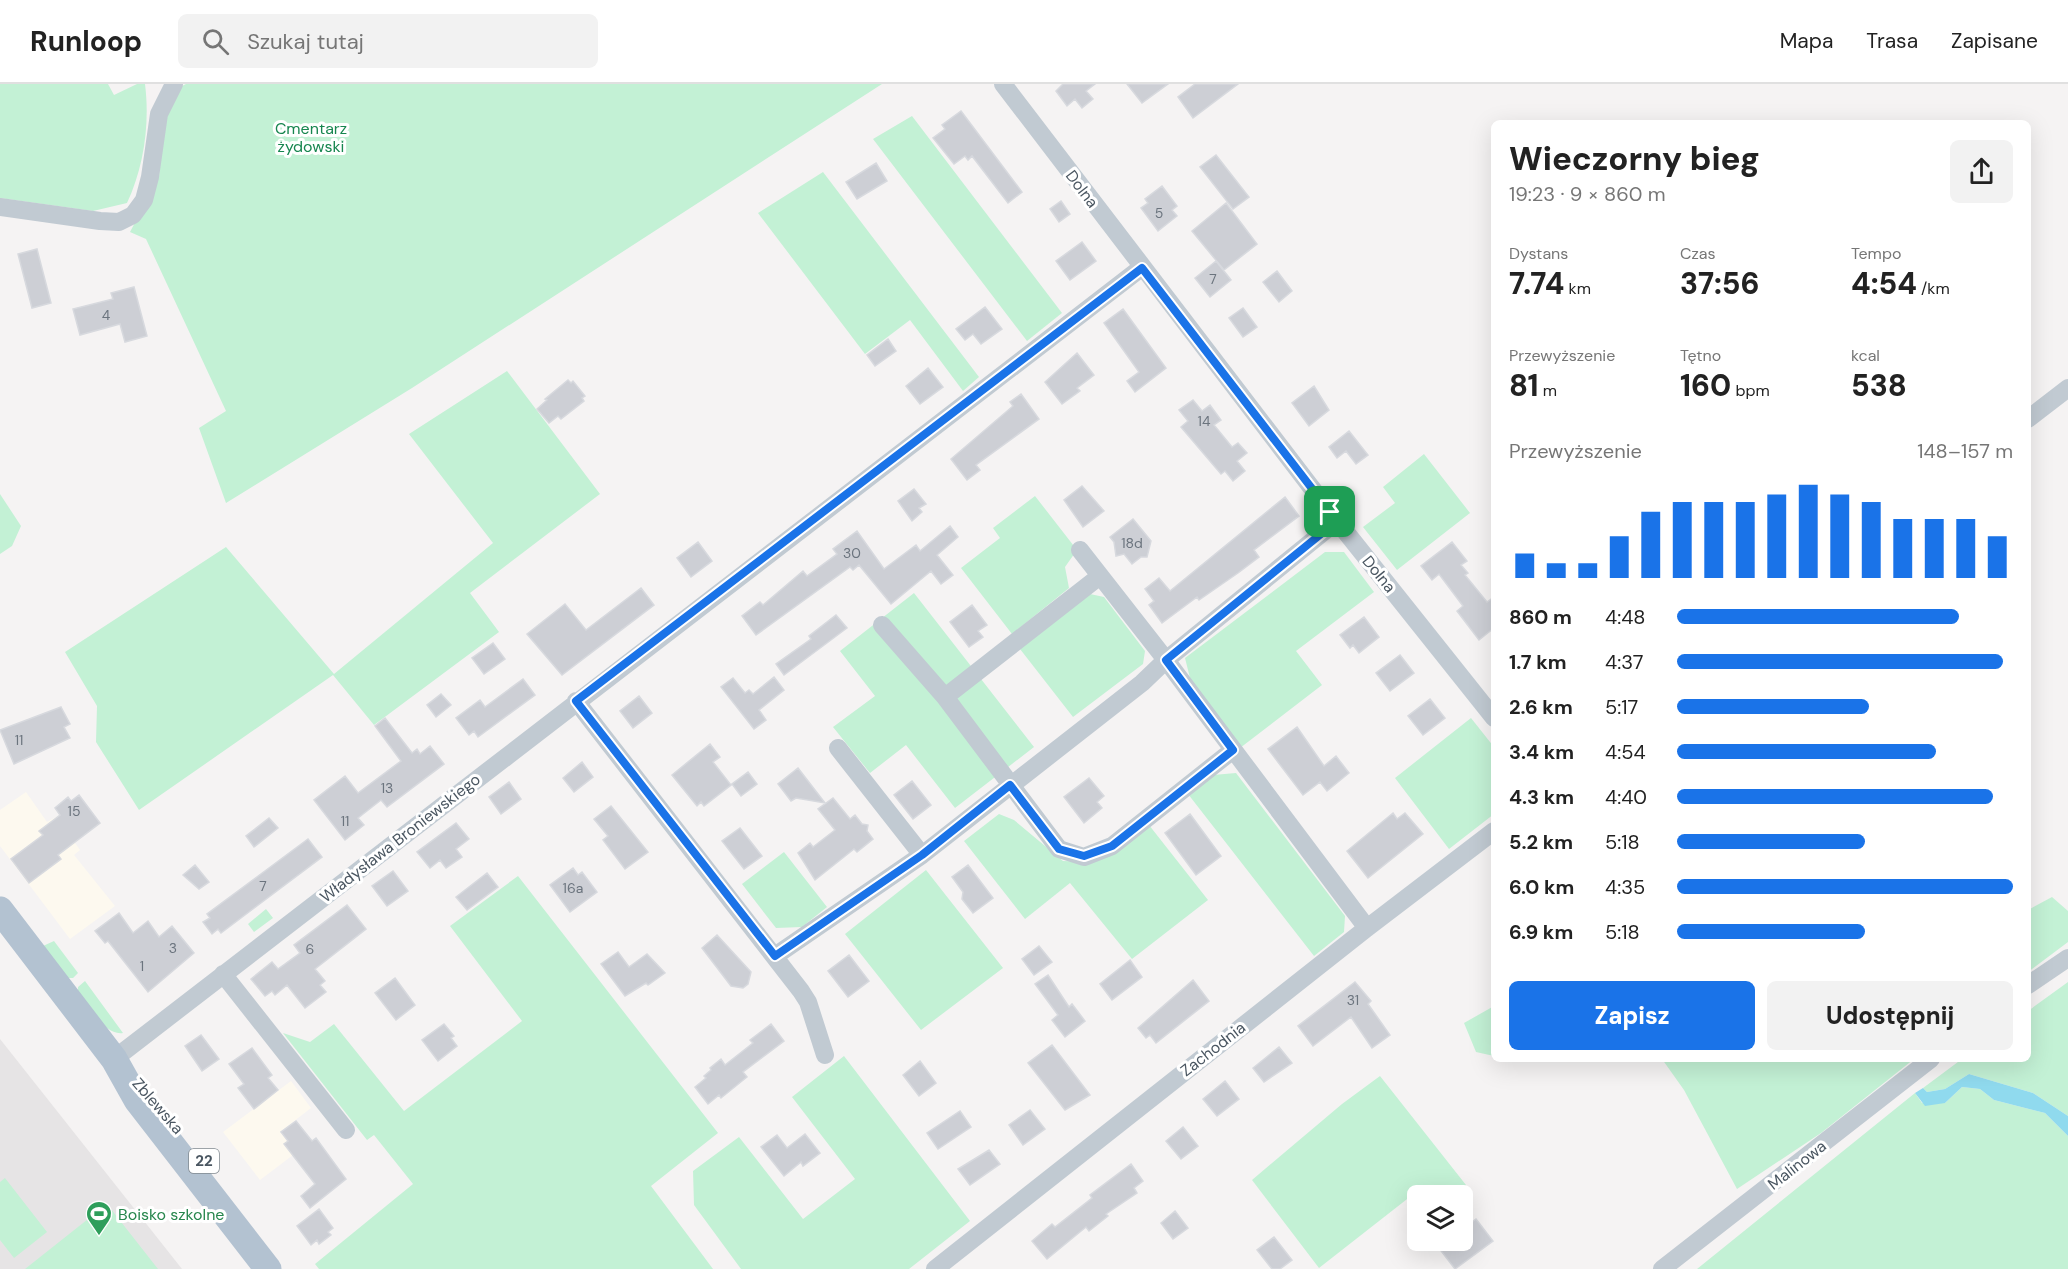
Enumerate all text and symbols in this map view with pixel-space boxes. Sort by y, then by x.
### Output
search box [178,14,598,68]
text: Runloop [30,23,142,60]
icon: search [199,25,232,58]
text: Szukaj tutaj [247,27,364,56]
text: Mapa [1780,27,1833,55]
text: Trasa [1866,27,1918,55]
text: Zapisane [1951,27,2038,55]
park label: Cmentarz żydowski [275,118,347,157]
text: Wieczorny bieg [1509,137,1760,180]
button: share [1950,140,2013,203]
street label: Dolna [1061,166,1103,212]
text: 19:23 · 9 × 860 m [1509,181,1666,207]
house number: 5 [1155,204,1163,222]
text: Dystans [1509,243,1568,264]
text: Czas [1680,243,1716,264]
text: Tempo [1851,243,1901,264]
text: 7.74 [1509,264,1564,303]
text: 37:56 [1680,264,1760,303]
text: 4:54 [1851,264,1917,303]
house number: 7 [1209,270,1217,288]
text: km [1564,278,1591,299]
text: /km [1917,278,1950,299]
house number: 4 [102,306,111,324]
text: Przewyższenie [1509,345,1615,366]
text: Tętno [1680,345,1721,366]
text: kcal [1851,345,1880,366]
text: 81 [1509,366,1539,405]
text: 160 [1680,366,1731,405]
text: 538 [1851,366,1907,405]
text: m [1539,380,1557,401]
text: bpm [1731,380,1770,401]
house number: 14 [1198,412,1211,430]
text: Przewyższenie [1509,438,1642,464]
text: 148–157 m [1917,438,2013,464]
pin [1304,486,1355,537]
icon: arrive [1313,495,1346,528]
house number: 18d [1121,534,1143,552]
house number: 30 [843,544,861,562]
street label: Dolna [1358,551,1400,597]
text: 860 m [1509,604,1572,630]
text: 4:48 [1605,604,1645,630]
text: 1.7 km [1509,649,1567,675]
text: 4:37 [1605,649,1643,675]
text: 2.6 km [1509,694,1573,720]
text: 5:17 [1605,694,1638,720]
house number: 11 [15,731,23,749]
text: 3.4 km [1509,739,1574,765]
text: 4:54 [1605,739,1646,765]
street label: Władysława Broniewskiego [316,769,484,907]
house number: 13 [381,779,393,797]
text: 4.3 km [1509,784,1574,810]
text: 4:40 [1605,784,1647,810]
house number: 15 [68,802,80,820]
house number: 11 [341,812,349,830]
text: 5.2 km [1509,829,1573,855]
text: 5:18 [1605,829,1640,855]
text: 6.0 km [1509,874,1574,900]
text: 4:35 [1605,874,1645,900]
house number: 7 [259,877,267,895]
house number: 16a [563,879,583,897]
text: 6.9 km [1509,919,1573,945]
text: 5:18 [1605,919,1640,945]
house number: 3 [169,939,177,957]
house number: 6 [306,940,314,958]
house number: 1 [140,957,144,975]
button: Zapisz [1509,981,1755,1050]
button: Udostępnij [1767,981,2013,1050]
house number: 31 [1347,991,1359,1009]
street label: Zachodnia [1176,1017,1250,1081]
street label: Zblewska [128,1073,188,1139]
street label: Malinowa [1764,1136,1830,1194]
road number: 22 [189,1149,219,1173]
map controls [1407,1185,1473,1251]
button: layers [1407,1185,1473,1251]
sports icon: Boisko szkolne [84,1199,114,1237]
place label: Boisko szkolne [118,1204,224,1225]

